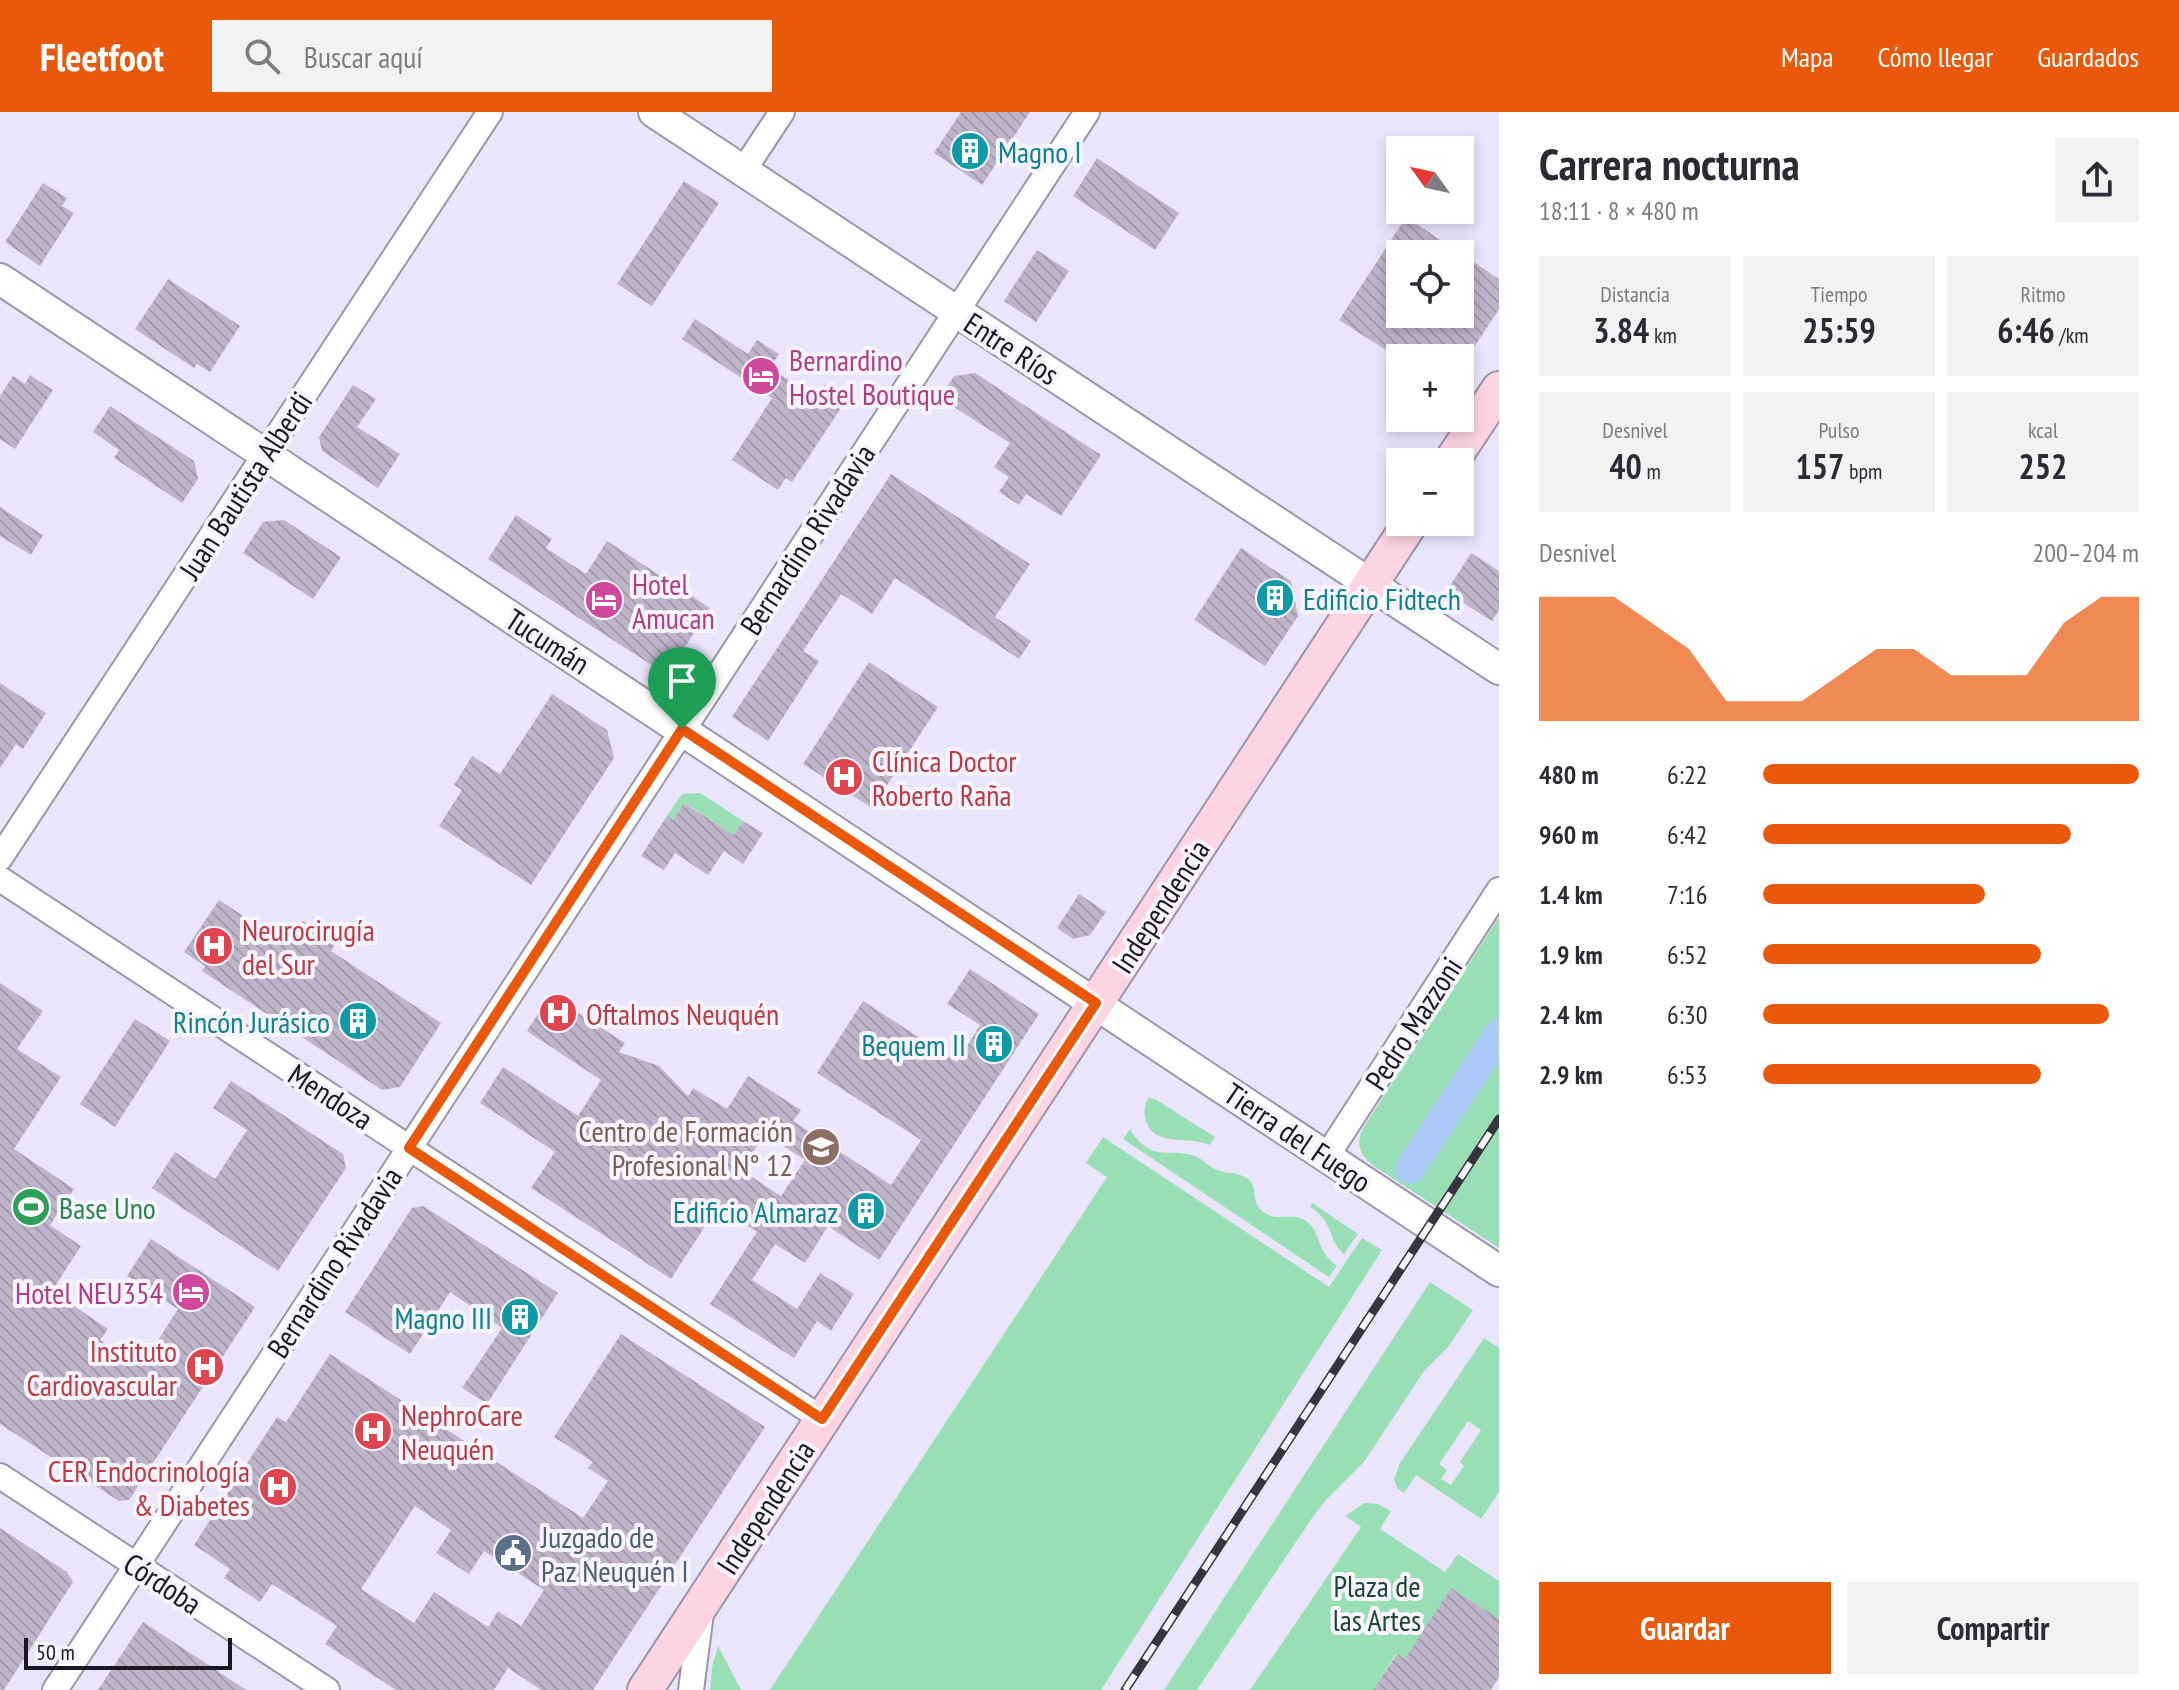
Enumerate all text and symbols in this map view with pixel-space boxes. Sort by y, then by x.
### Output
search box [212,20,772,92]
text: Fleetfoot [40,32,164,81]
icon: search [240,34,284,78]
text: Buscar aquí [304,37,423,76]
text: Mapa [1781,38,1833,75]
text: Cómo llegar [1877,38,1993,75]
text: Guardados [2037,38,2139,75]
building icon: Magno I [949,130,991,172]
place label: Magno I [998,132,1082,171]
text: Carrera nocturna [1539,135,1800,192]
north arrow [1386,136,1474,224]
map controls [1386,136,1474,536]
button: share [2055,138,2139,222]
text: 18:11 · 8 × 480 m [1539,194,1699,227]
button: locate [1386,240,1474,328]
text: Distancia [1600,280,1670,308]
text: Tiempo [1810,280,1868,308]
text: Ritmo [2020,280,2066,308]
street label: Entre Ríos [957,303,1067,393]
text: 3.84 [1593,308,1649,352]
text: 25:59 [1802,308,1876,352]
text: 6:46 [1997,308,2055,352]
text: km [1649,321,1677,349]
text: /km [2055,321,2089,349]
place label: Bernardino Hostel Boutique [789,340,955,413]
button: + [1386,344,1474,432]
hotel icon: Bernardino Hostel Boutique [740,355,782,397]
street label: Juan Bautista Alberdi [169,384,320,587]
text: Desnivel [1602,416,1668,444]
text: Pulso [1819,416,1859,444]
text: kcal [2028,416,2058,444]
street label: Bernardino Rivadavia [731,436,883,642]
text: 40 [1609,444,1642,488]
text: 157 [1796,444,1844,488]
text: 252 [2019,444,2067,488]
button: − [1386,448,1474,536]
text: m [1642,457,1661,485]
text: bpm [1844,457,1882,485]
text: Desnivel [1539,536,1616,569]
text: 200–204 m [2033,536,2139,569]
place label: Hotel Amucan [632,564,715,637]
building icon: Edificio Fidtech [1254,577,1296,619]
hotel icon: Hotel Amucan [583,579,625,621]
place label: Edificio Fidtech [1303,579,1461,618]
street label: Tucumán [499,600,597,682]
pin [648,647,716,729]
icon: arrive [660,659,704,703]
place label: Clínica Doctor Roberto Raña [872,741,1017,814]
hospital icon: Clínica Doctor Roberto Raña [823,756,865,798]
text: 480 m [1539,758,1599,791]
text: 6:22 [1667,758,1707,791]
text: 960 m [1539,818,1599,851]
text: 6:42 [1667,818,1707,851]
street label: Independencia [1102,832,1218,980]
text: 1.4 km [1539,878,1603,911]
text: 7:16 [1667,878,1707,911]
place label: Neurocirugía del Sur [242,910,375,983]
hospital icon: Neurocirugía del Sur [193,925,235,967]
text: 1.9 km [1539,938,1603,971]
text: 6:52 [1667,938,1707,971]
street label: Pedro Mazzoni [1356,949,1470,1097]
hospital icon: Oftalmos Neuquén [537,992,579,1034]
place label: Oftalmos Neuquén [586,994,779,1033]
text: 2.4 km [1539,998,1603,1031]
text: 6:30 [1667,998,1707,1031]
building icon: Rincón Jurásico [337,1000,379,1042]
place label: Rincón Jurásico [173,1002,330,1041]
building icon: Bequem II [973,1023,1015,1065]
place label: Bequem II [861,1025,966,1064]
street label: Mendoza [281,1054,381,1138]
text: 2.9 km [1539,1058,1603,1091]
text: 6:53 [1667,1058,1707,1091]
street label: Tierra del Fuego [1217,1073,1379,1201]
place label: Centro de Formación Profesional N° 12 [579,1111,793,1184]
school or university icon: Centro de Formación Profesional N° 12 [800,1126,842,1168]
street label: Bernardino Rivadavia [258,1159,410,1365]
sports icon: Base Uno [10,1186,52,1228]
place label: Base Uno [59,1188,156,1227]
building icon: Edificio Almaraz [845,1190,887,1232]
place label: Edificio Almaraz [673,1192,838,1231]
hotel icon: Hotel NEU354 [170,1271,212,1313]
place label: Hotel NEU354 [15,1273,163,1312]
building icon: Magno III [499,1296,541,1338]
place label: Magno III [394,1298,492,1337]
place label: Instituto Cardiovascular [27,1331,178,1404]
hospital icon: Instituto Cardiovascular [184,1346,226,1388]
place label: NephroCare Neuquén [401,1395,523,1468]
hospital icon: NephroCare Neuquén [352,1410,394,1452]
street label: Independencia [707,1433,823,1581]
place label: CER Endocrinología & Diabetes [48,1451,250,1524]
hospital icon: CER Endocrinología & Diabetes [257,1466,299,1508]
place label: Juzgado de Paz Neuquén I [540,1517,689,1590]
public building icon: Juzgado de Paz Neuquén I [492,1532,534,1574]
street label: Córdoba [117,1543,209,1623]
park label: Plaza de las Artes [1333,1566,1421,1639]
button: Guardar [1539,1582,1831,1674]
button: Compartir [1847,1582,2139,1674]
scale bar [24,1634,232,1670]
text: 50 m [36,1638,75,1666]

